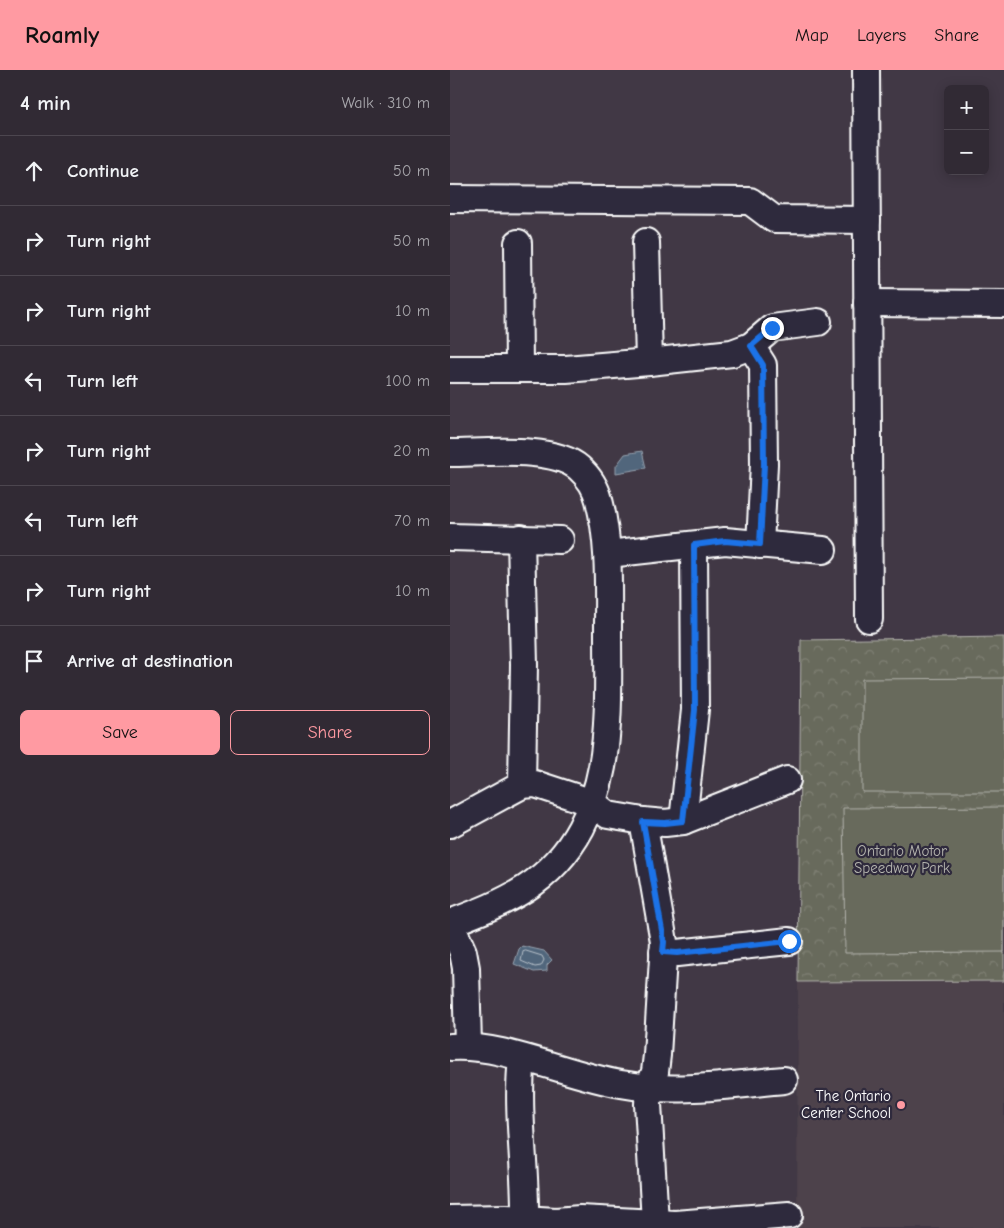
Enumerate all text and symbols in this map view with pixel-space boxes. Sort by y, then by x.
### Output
text: Roamly [25,21,99,49]
text: Map [795,25,829,46]
text: Layers [857,25,906,46]
text: Share [934,25,979,46]
map controls [944,85,989,175]
button: + [944,85,989,130]
text: 4 min [20,91,71,115]
text: Walk · 310 m [341,94,430,112]
button: − [944,130,989,175]
icon: ahead [20,157,48,185]
text: Continue [67,160,139,182]
text: 50 m [393,162,430,180]
icon: right [20,227,48,255]
text: Turn right [67,230,151,252]
text: 50 m [393,232,430,250]
icon: right [20,297,48,325]
text: Turn right [67,300,151,322]
text: 10 m [395,302,430,320]
route end [761,317,784,340]
icon: left [20,367,48,395]
text: Turn left [67,370,138,392]
text: 100 m [386,372,430,390]
icon: right [20,437,48,465]
text: Turn right [67,440,151,462]
text: 20 m [393,442,430,460]
icon: left [20,507,48,535]
text: Turn left [67,510,138,532]
text: 70 m [394,512,430,530]
icon: right [20,577,48,605]
text: Turn right [67,580,151,602]
text: 10 m [395,582,430,600]
icon: arrive [20,647,48,675]
text: Arrive at destination [67,650,233,672]
button: Save [20,710,220,755]
button: Share [230,710,430,755]
park label: Ontario Motor Speedway Park [854,842,951,877]
route start [778,930,801,953]
place label: The Ontario Center School [801,1087,891,1122]
marker: The Ontario Center School [895,1099,907,1111]

